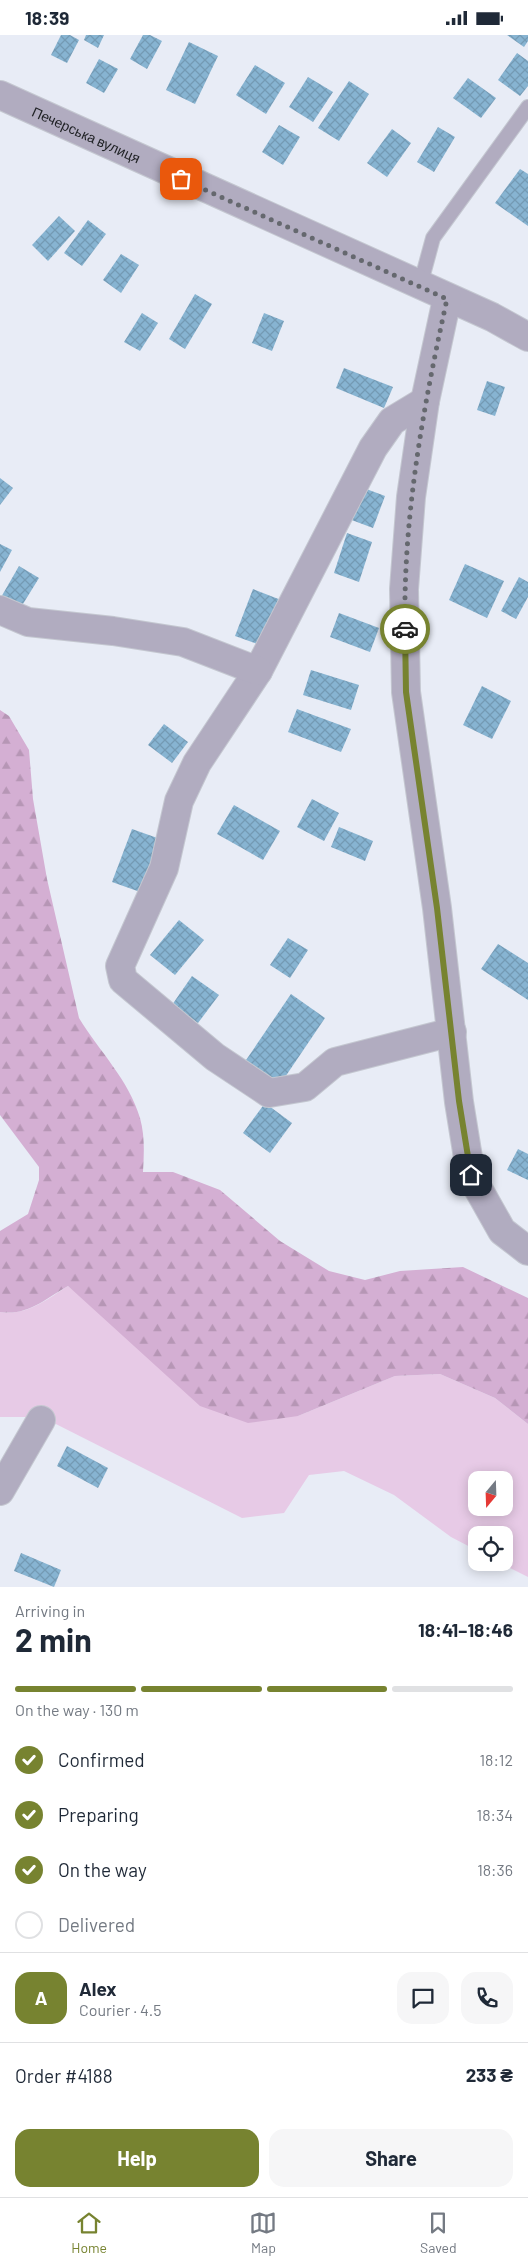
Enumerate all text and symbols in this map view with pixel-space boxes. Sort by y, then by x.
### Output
text: 18:39 [25,6,69,29]
street label: Печерська вулиця [30,102,143,166]
pin [160,158,202,200]
icon: bag [167,165,195,193]
courier [380,604,430,654]
icon: car [391,615,419,643]
pin [450,1154,492,1196]
icon: home [457,1161,485,1189]
north arrow [468,1471,512,1516]
map controls [468,1471,513,1571]
button: locate [468,1526,513,1571]
text: Arriving in [15,1601,85,1620]
text: 18:41–18:46 [418,1618,513,1641]
text: 2 min [15,1620,92,1658]
text: On the way · 130 m [15,1700,139,1719]
icon: check [15,1746,43,1774]
text: Confirmed [58,1748,145,1771]
text: 18:12 [479,1750,513,1769]
icon: check [15,1801,43,1829]
text: Preparing [58,1803,139,1826]
text: 18:34 [477,1805,513,1824]
icon: check [15,1856,43,1884]
text: On the way [58,1858,147,1881]
text: 18:36 [477,1860,513,1879]
text: Delivered [58,1913,135,1936]
button: chat [397,1972,449,2024]
button: phone [461,1972,513,2024]
text: Alex [79,1977,117,2000]
text: A [35,1986,47,2009]
text: Courier · 4.5 [79,2000,162,2019]
text: 233 ₴ [466,2063,513,2086]
text: Order #4188 [15,2064,113,2087]
button: Help [15,2129,259,2187]
button: Share [269,2129,513,2187]
tab: Home [71,2209,107,2256]
tab: Map [249,2209,277,2256]
tab: Saved [420,2209,457,2256]

